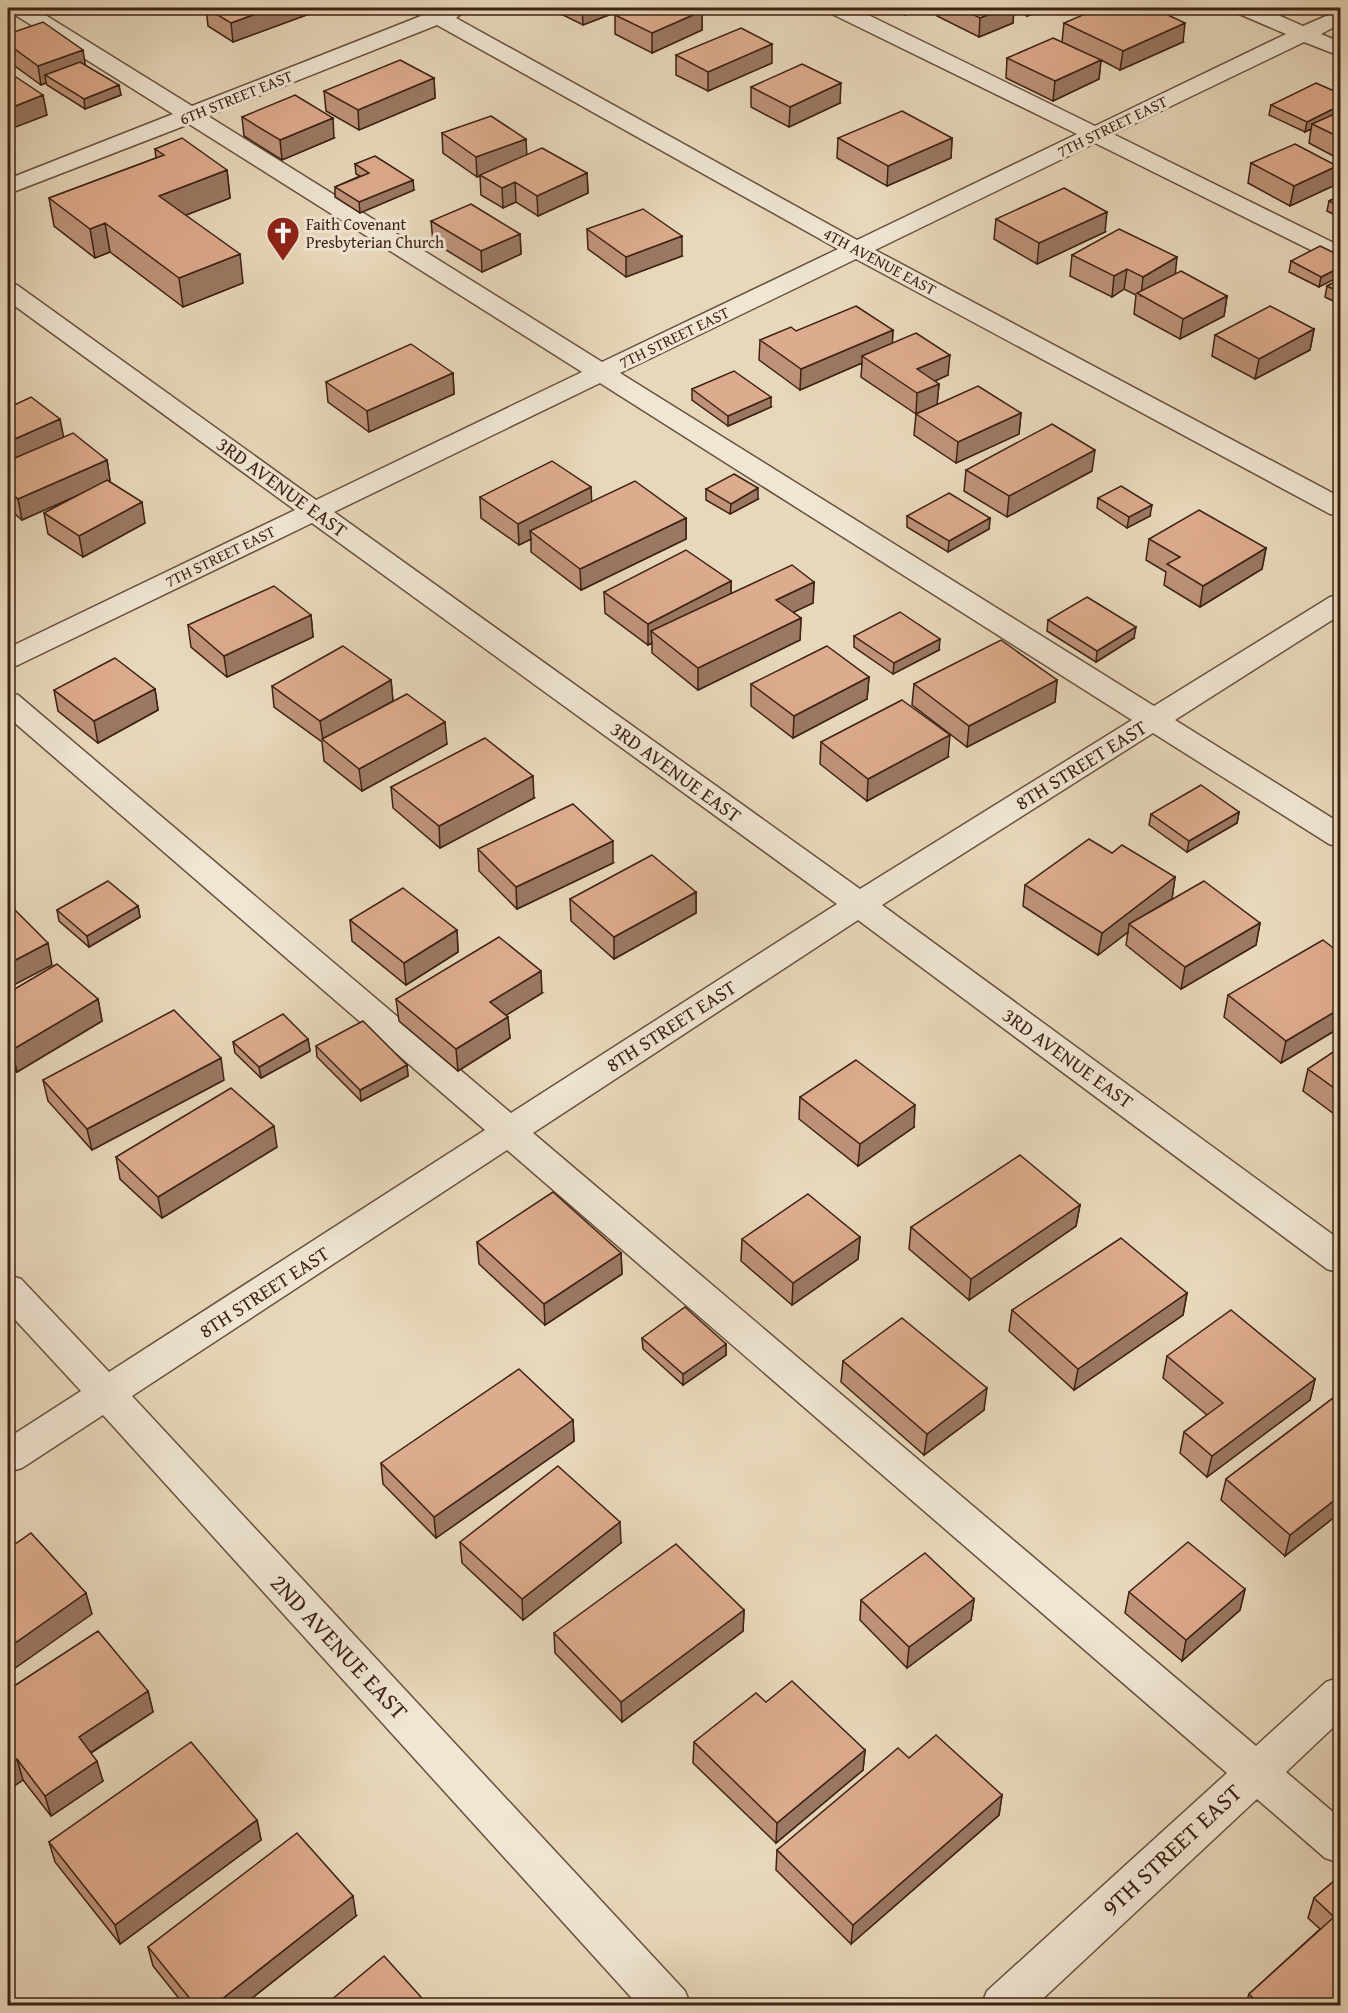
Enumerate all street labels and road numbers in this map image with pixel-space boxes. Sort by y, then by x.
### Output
street label: 6TH STREET EAST [176,63,296,131]
street label: 7TH STREET EAST [1053,89,1171,163]
street label: 4TH AVENUE EAST [819,221,941,301]
street label: 7TH STREET EAST [615,300,733,374]
street label: 3RD AVENUE EAST [211,429,354,544]
street label: 7TH STREET EAST [161,519,279,593]
street label: 8TH STREET EAST [1009,713,1152,817]
street label: 3RD AVENUE EAST [605,714,748,829]
street label: 8TH STREET EAST [600,973,742,1079]
street label: 3RD AVENUE EAST [997,1000,1140,1115]
street label: 8TH STREET EAST [193,1239,335,1345]
street label: 2ND AVENUE EAST [262,1566,416,1728]
street label: 9TH STREET EAST [1094,1775,1249,1924]

